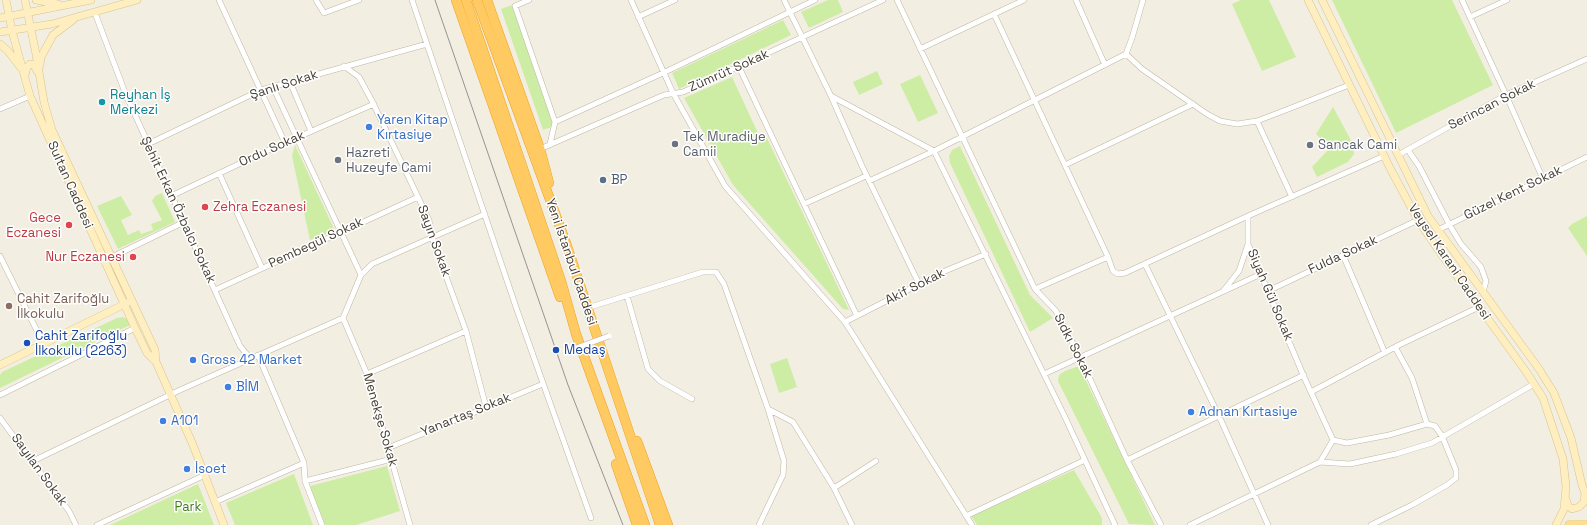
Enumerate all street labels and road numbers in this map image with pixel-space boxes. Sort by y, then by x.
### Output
street label: Zümrüt Sokak [687,46,771,96]
street label: Şanlı Sokak [248,67,320,103]
street label: Serincan Sokak [1446,76,1538,134]
street label: Ordu Sokak [237,128,307,170]
street label: Şehit Erkan Özbalcı Sokak [137,134,219,286]
street label: Sultan Caddesi [44,139,96,231]
street label: Güzel Kent Sokak [1461,163,1565,223]
street label: Yeni İstanbul Caddesi [542,196,600,328]
street label: Veysel Karani Caddesi [1404,201,1494,323]
street label: Sayın Sokak [414,203,454,279]
street label: Pembegül Sokak [266,214,366,272]
street label: Fulda Sokak [1306,232,1380,278]
street label: Siyah Gül Sokak [1244,247,1296,343]
street label: Akif Sokak [883,265,947,309]
street label: Sıdkı Sokak [1050,311,1096,381]
street label: Menekşe Sokak [359,371,401,469]
street label: Yanartaş Sokak [419,390,513,440]
street label: Sayılan Sokak [8,431,70,509]

